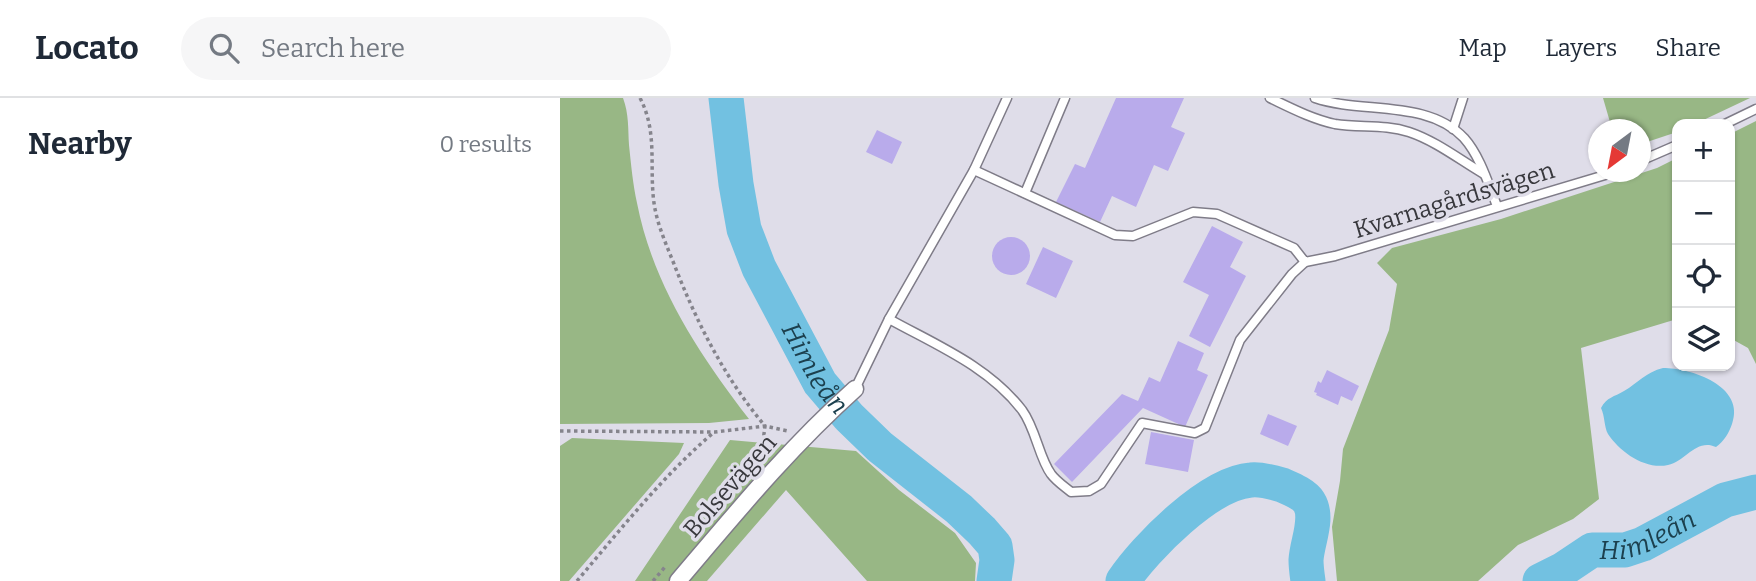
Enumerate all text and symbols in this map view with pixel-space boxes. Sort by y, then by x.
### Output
search box [181,17,671,80]
text: Locato [35,28,139,68]
icon: search [205,29,243,67]
text: Search here [261,33,405,64]
text: Map [1459,34,1507,62]
text: Layers [1545,34,1617,62]
text: Share [1655,34,1721,62]
north arrow [1588,119,1651,182]
map controls [1672,119,1735,371]
button: + [1672,119,1735,182]
text: Nearby [28,126,132,162]
text: 0 results [439,130,532,158]
street label: Kvarnagårdsvägen [1350,156,1558,244]
button: − [1672,182,1735,245]
button: locate [1672,245,1735,308]
button: layers [1672,308,1735,371]
water label: Himleån [775,317,855,420]
street label: Bolsevägen [678,429,782,543]
water label: Himleån [1599,503,1701,566]

